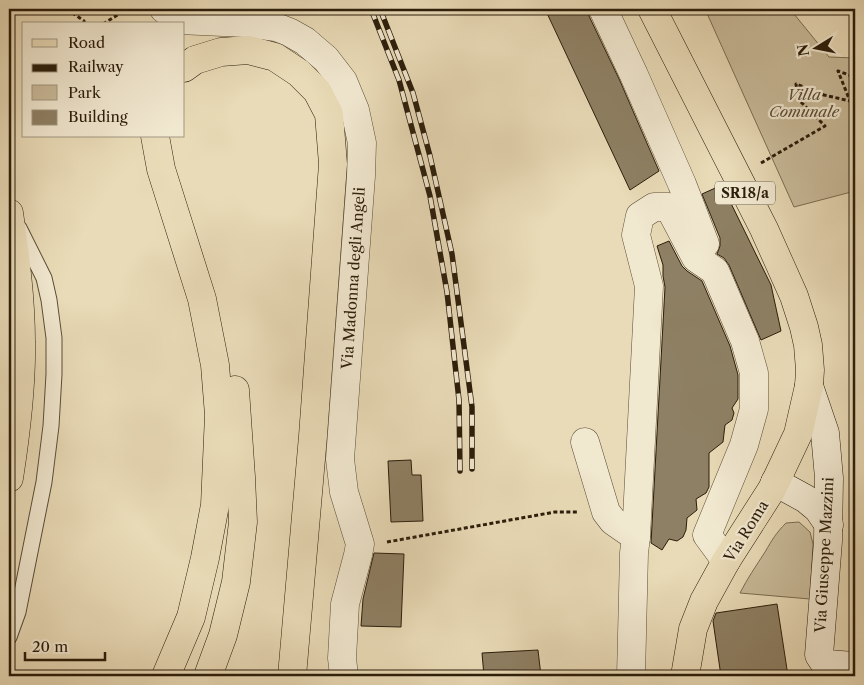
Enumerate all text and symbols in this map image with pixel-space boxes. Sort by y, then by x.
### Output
legend [22,22,185,138]
north arrow [792,22,842,72]
text: Road [68,33,105,52]
text: N [793,43,813,58]
text: Railway [68,57,124,76]
text: Park [68,83,102,102]
park label: Villa Comunale [769,85,840,121]
text: Building [68,107,128,126]
road number: SR18/a [715,182,775,204]
street label: Via Madonna degli Angeli [337,186,369,371]
street label: Via Giuseppe Mazzini [810,476,838,634]
street label: Via Roma [719,497,772,566]
scale bar [25,630,105,662]
text: 20 m [32,637,68,656]

